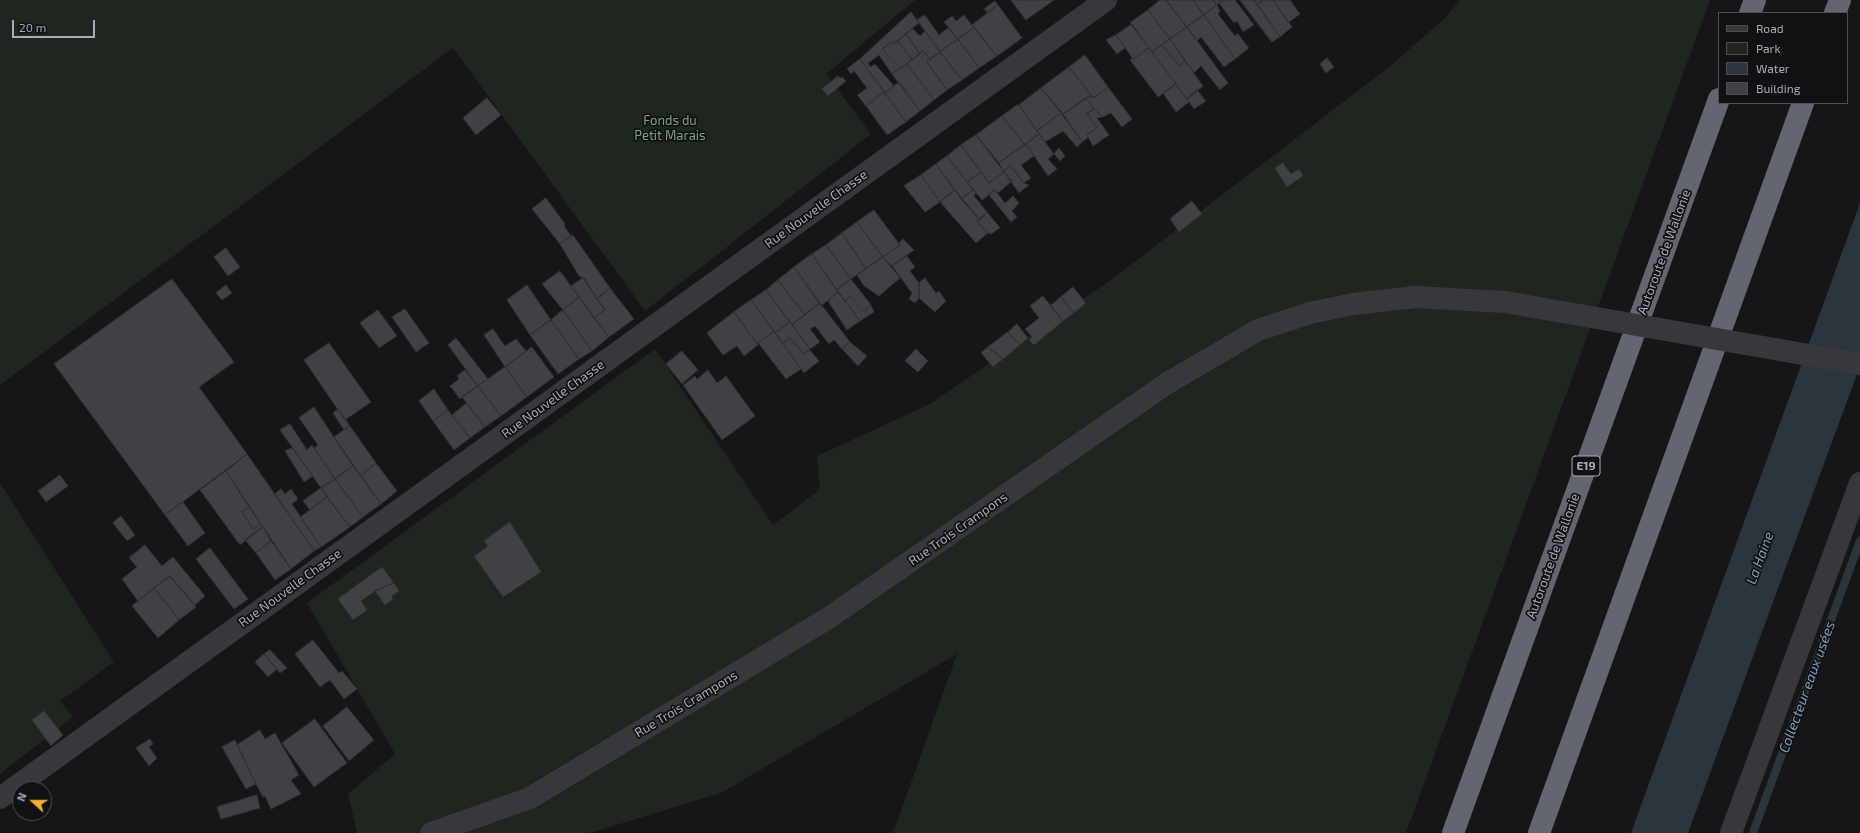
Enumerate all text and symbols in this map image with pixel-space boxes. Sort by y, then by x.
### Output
scale bar [14,12,97,38]
legend [1718,12,1848,104]
text: 20 m [19,20,46,34]
text: Road [1756,21,1784,35]
text: Park [1756,41,1781,55]
text: Water [1756,61,1790,75]
text: Building [1756,81,1800,95]
park label: Fonds du Petit Marais [634,113,706,144]
street label: Rue Nouvelle Chasse [762,167,870,251]
street label: Autoroute de Wallonie [1634,187,1694,317]
street label: Rue Nouvelle Chasse [499,357,607,441]
road number: E19 [1572,456,1600,476]
street label: Rue Trois Crampons [906,489,1010,569]
street label: Autoroute de Wallonie [1523,491,1583,621]
water label: La Haine [1743,529,1777,587]
street label: Rue Nouvelle Chasse [236,546,344,630]
water label: Collecteur eaux usées [1775,619,1839,755]
street label: Rue Trois Crampons [632,667,740,741]
north arrow [12,781,52,821]
text: N [14,791,29,803]

